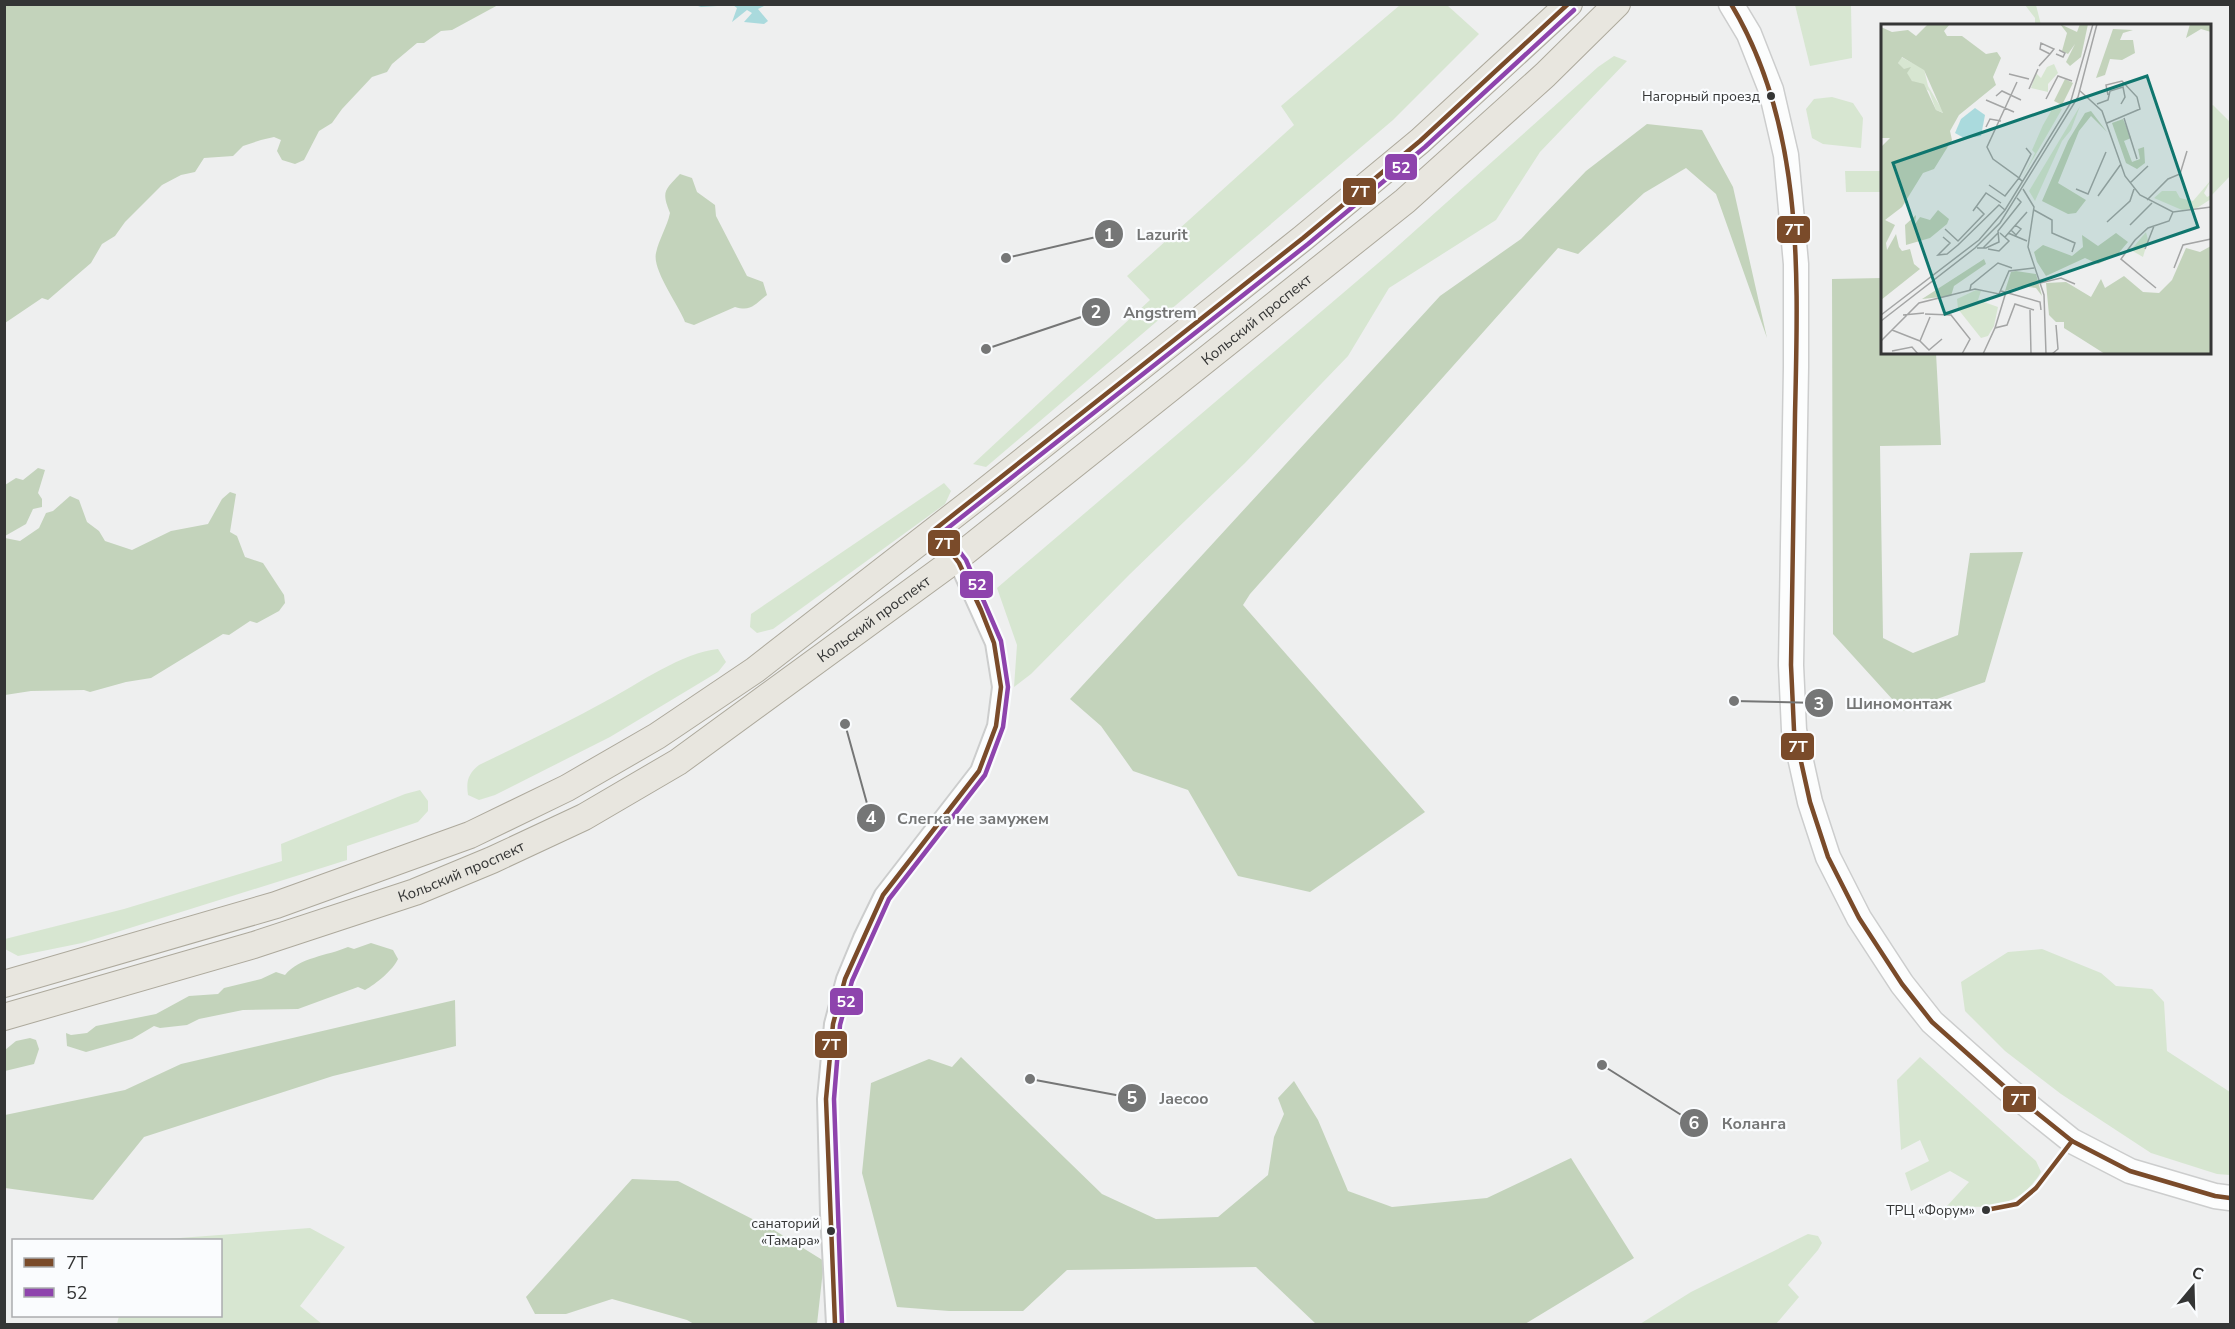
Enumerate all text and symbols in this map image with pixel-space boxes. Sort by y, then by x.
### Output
inset map [1881,24,2211,354]
place label: Нагорный проезд [1642,87,1760,106]
marker: Нагорный проезд [1765,90,1777,102]
line badge: 52 [1384,153,1418,181]
text: 52 [1391,157,1411,179]
line badge: 7Т [1342,177,1377,206]
text: 7Т [1350,181,1370,203]
line badge: 7Т [1776,215,1811,244]
callout: Lazurit [1094,217,1199,251]
text: 7Т [1784,219,1804,241]
text: 1 [1104,223,1114,247]
text: Lazurit [1136,224,1188,246]
street label: Кольский проспект [1197,269,1316,370]
callout: Angstrem [1081,295,1209,329]
text: 2 [1091,300,1101,324]
text: Angstrem [1123,302,1197,324]
line badge: 7Т [927,529,961,557]
text: 7Т [934,533,954,555]
line badge: 52 [959,570,994,599]
street label: Кольский проспект [813,571,935,667]
text: 52 [967,574,987,596]
callout: Шиномонтаж [1804,686,1963,720]
text: 3 [1814,692,1824,716]
text: Шиномонтаж [1846,693,1953,715]
line badge: 7Т [1780,732,1815,761]
text: 7Т [1788,736,1808,758]
callout: Слегка не замужем [856,801,1061,835]
text: 4 [866,806,877,830]
text: Слегка не замужем [897,808,1049,830]
street label: Кольский проспект [395,836,528,907]
line badge: 52 [829,987,864,1016]
text: 52 [836,991,856,1013]
line badge: 7Т [814,1030,848,1059]
text: 7Т [821,1034,841,1056]
callout: Jaecoo [1117,1081,1220,1115]
line badge: 7Т [2002,1085,2037,1113]
text: 5 [1127,1086,1138,1110]
text: Jaecoo [1159,1088,1208,1110]
text: 7Т [2010,1089,2030,1111]
callout: Коланга [1679,1106,1798,1140]
text: 6 [1689,1111,1700,1135]
text: Коланга [1722,1113,1786,1135]
place label: ТРЦ «Форум» [1886,1201,1975,1220]
marker: ТРЦ «Форум» [1980,1204,1992,1216]
place label: санаторий «Тамара» [751,1214,820,1250]
marker: санаторий «Тамара» [825,1225,837,1237]
legend [12,1239,222,1317]
text: 7Т [66,1251,88,1275]
north arrow [2163,1257,2223,1317]
text: С [2189,1262,2206,1286]
text: 52 [66,1281,88,1305]

